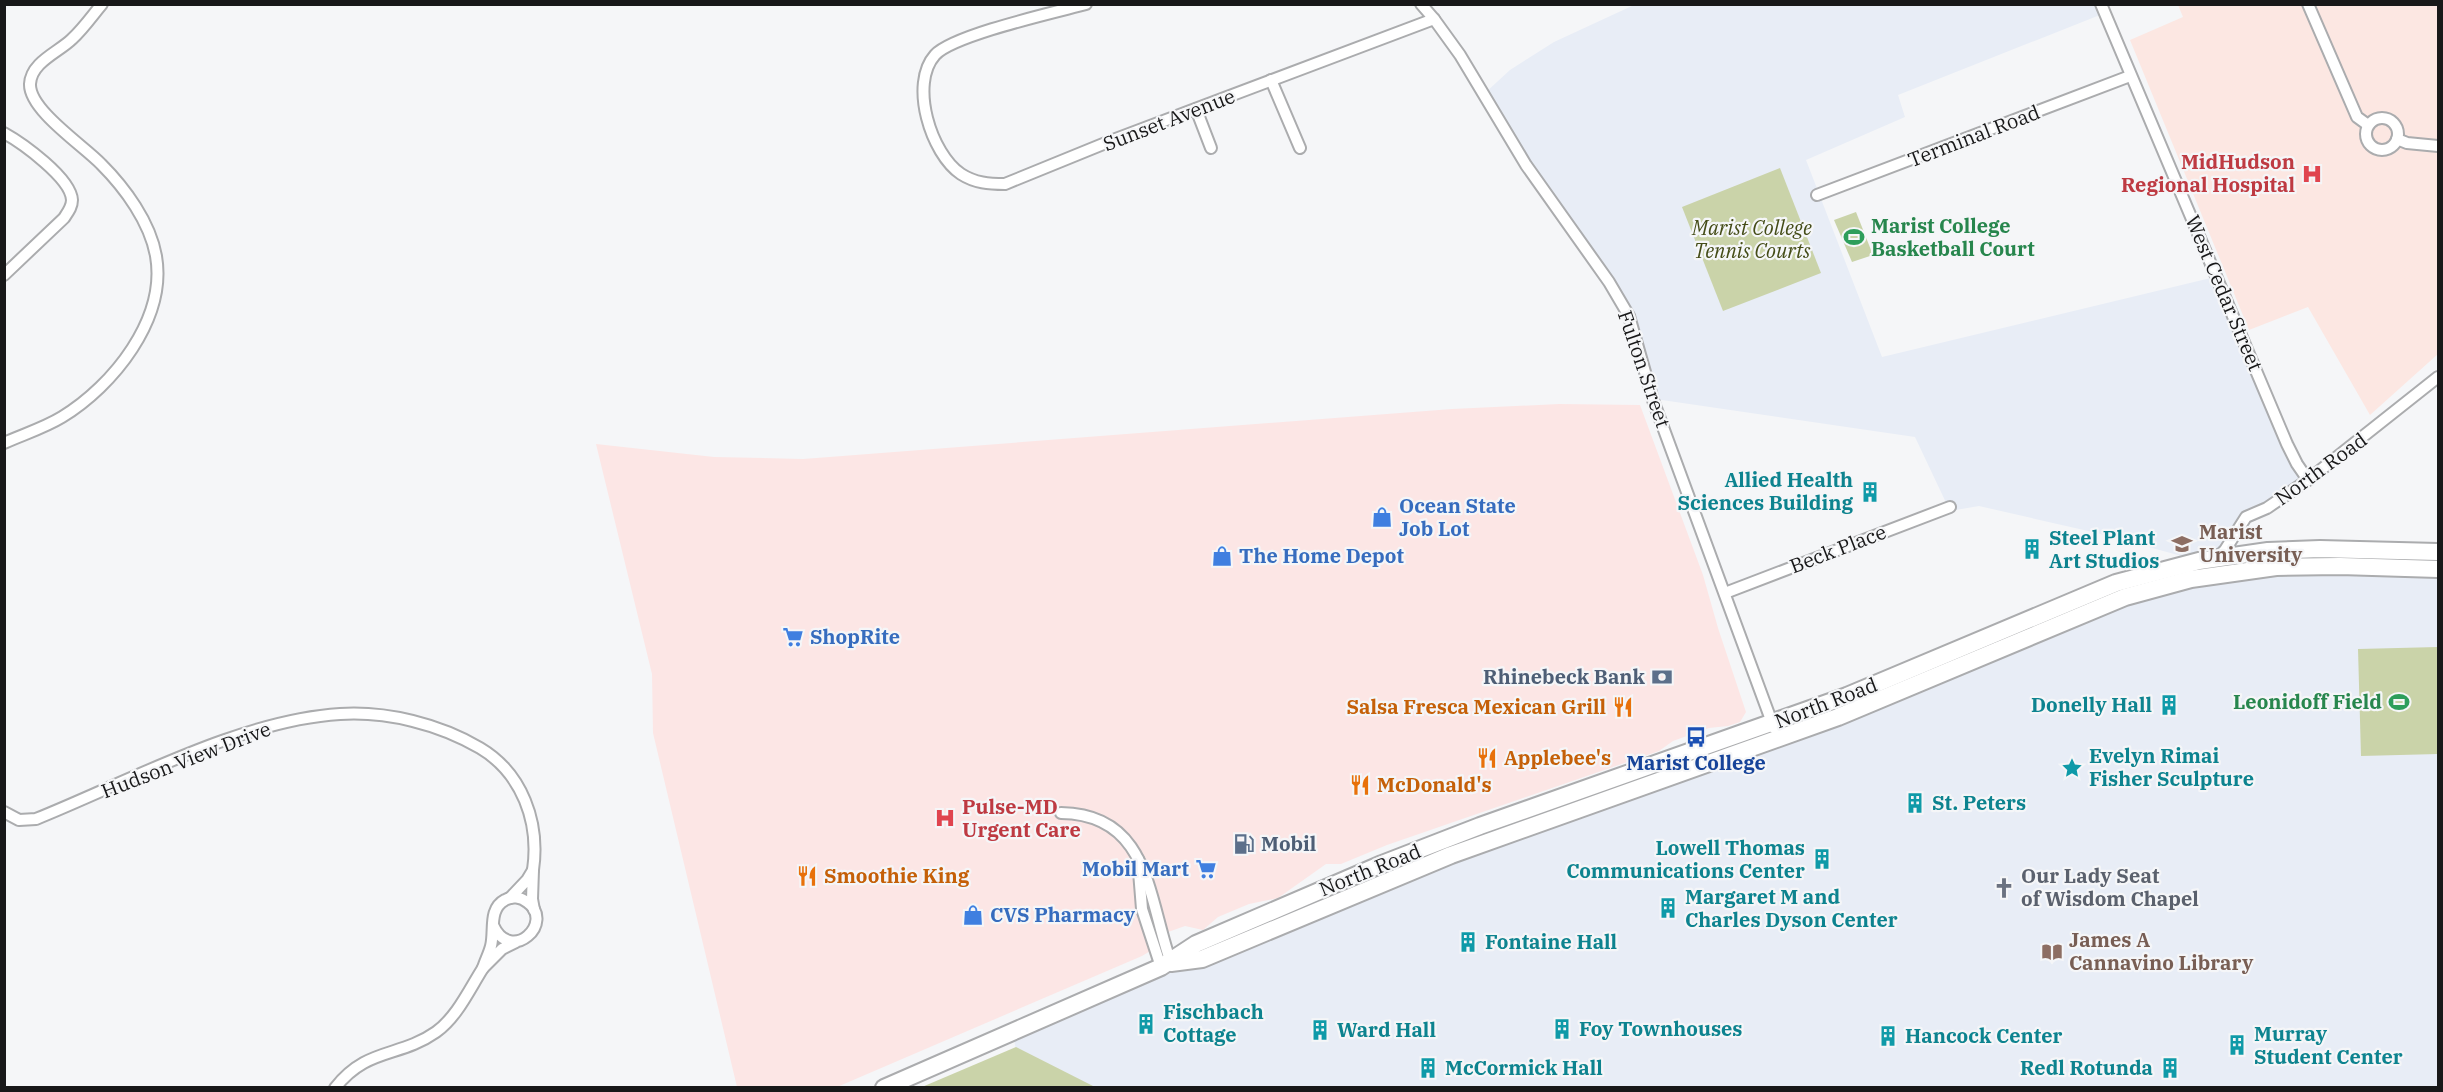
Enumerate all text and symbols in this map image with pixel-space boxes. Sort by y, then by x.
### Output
street label: Sunset Avenue [1099,82,1239,157]
street label: Terminal Road [1904,98,2044,173]
place label: MidHudson Regional Hospital [2121,148,2295,198]
hospital icon: MidHudson Regional Hospital [2300,162,2324,186]
street label: West Cedar Street [2179,211,2270,375]
place label: Marist College Basketball Court [1871,212,2035,262]
park label: Marist College Tennis Courts [1691,214,1812,264]
sports icon: Marist College Basketball Court [1842,225,1866,249]
street label: Fulton Street [1612,307,1677,431]
street label: North Road [2269,426,2372,511]
place label: Allied Health Sciences Building [1678,466,1853,516]
building icon: Allied Health Sciences Building [1858,480,1882,504]
place label: Ocean State Job Lot [1399,492,1516,542]
shop icon: Ocean State Job Lot [1370,505,1394,529]
street label: Beck Place [1786,518,1890,579]
place label: Marist University [2199,518,2303,568]
place label: Steel Plant Art Studios [2049,524,2159,574]
school or university icon: Marist University [2170,532,2194,556]
building icon: Steel Plant Art Studios [2020,537,2044,561]
place label: The Home Depot [1239,542,1404,569]
shop icon: The Home Depot [1210,544,1234,568]
place label: ShopRite [810,623,900,650]
supermarket icon: ShopRite [781,625,805,649]
place label: Rhinebeck Bank [1483,663,1646,690]
bank icon: Rhinebeck Bank [1650,665,1674,689]
street label: North Road [1771,671,1881,734]
place label: Leonidoff Field [2233,688,2382,715]
sports icon: Leonidoff Field [2387,690,2411,714]
place label: Donelly Hall [2031,691,2152,718]
place label: Salsa Fresca Mexican Grill [1347,693,1606,720]
building icon: Donelly Hall [2157,693,2181,717]
restaurant icon: Salsa Fresca Mexican Grill [1611,695,1635,719]
street label: Hudson View Drive [97,715,274,804]
bus stop icon: Marist College [1684,725,1708,749]
place label: Evelyn Rimai Fisher Sculpture [2089,742,2254,792]
place label: Applebee's [1504,744,1611,771]
restaurant icon: Applebee's [1475,746,1499,770]
place label: Marist College [1626,749,1766,776]
place icon: Evelyn Rimai Fisher Sculpture [2060,756,2084,780]
place label: McDonald's [1377,771,1492,798]
restaurant icon: McDonald's [1348,773,1372,797]
place label: St. Peters [1932,789,2026,816]
building icon: St. Peters [1903,791,1927,815]
place label: Pulse-MD Urgent Care [962,793,1081,843]
hospital icon: Pulse-MD Urgent Care [933,806,957,830]
place label: Mobil [1261,830,1316,857]
fuel station icon: Mobil [1232,832,1256,856]
place label: Lowell Thomas Communications Center [1566,834,1805,884]
street label: North Road [1315,837,1425,902]
building icon: Lowell Thomas Communications Center [1810,847,1834,871]
place label: Mobil Mart [1082,855,1190,882]
supermarket icon: Mobil Mart [1194,857,1218,881]
place label: Smoothie King [824,862,970,889]
place label: Our Lady Seat of Wisdom Chapel [2021,862,2199,912]
restaurant icon: Smoothie King [795,864,819,888]
church icon: Our Lady Seat of Wisdom Chapel [1992,876,2016,900]
place label: Margaret M and Charles Dyson Center [1685,883,1898,933]
building icon: Margaret M and Charles Dyson Center [1656,896,1680,920]
place label: CVS Pharmacy [990,901,1136,928]
shop icon: CVS Pharmacy [961,903,985,927]
place label: James A Cannavino Library [2069,926,2254,976]
place label: Fontaine Hall [1485,928,1617,955]
building icon: Fontaine Hall [1456,930,1480,954]
library icon: James A Cannavino Library [2040,940,2064,964]
place label: Fischbach Cottage [1163,998,1264,1048]
building icon: Fischbach Cottage [1134,1012,1158,1036]
place label: Foy Townhouses [1579,1015,1743,1042]
place label: Ward Hall [1337,1016,1436,1043]
building icon: Foy Townhouses [1550,1017,1574,1041]
building icon: Ward Hall [1308,1018,1332,1042]
place label: Murray Student Center [2254,1020,2403,1070]
place label: Hancock Center [1905,1022,2063,1049]
building icon: Hancock Center [1876,1024,1900,1048]
building icon: Murray Student Center [2225,1033,2249,1057]
place label: McCormick Hall [1445,1054,1603,1081]
place label: Redl Rotunda [2020,1054,2153,1081]
building icon: McCormick Hall [1416,1056,1440,1080]
building icon: Redl Rotunda [2158,1056,2182,1080]

